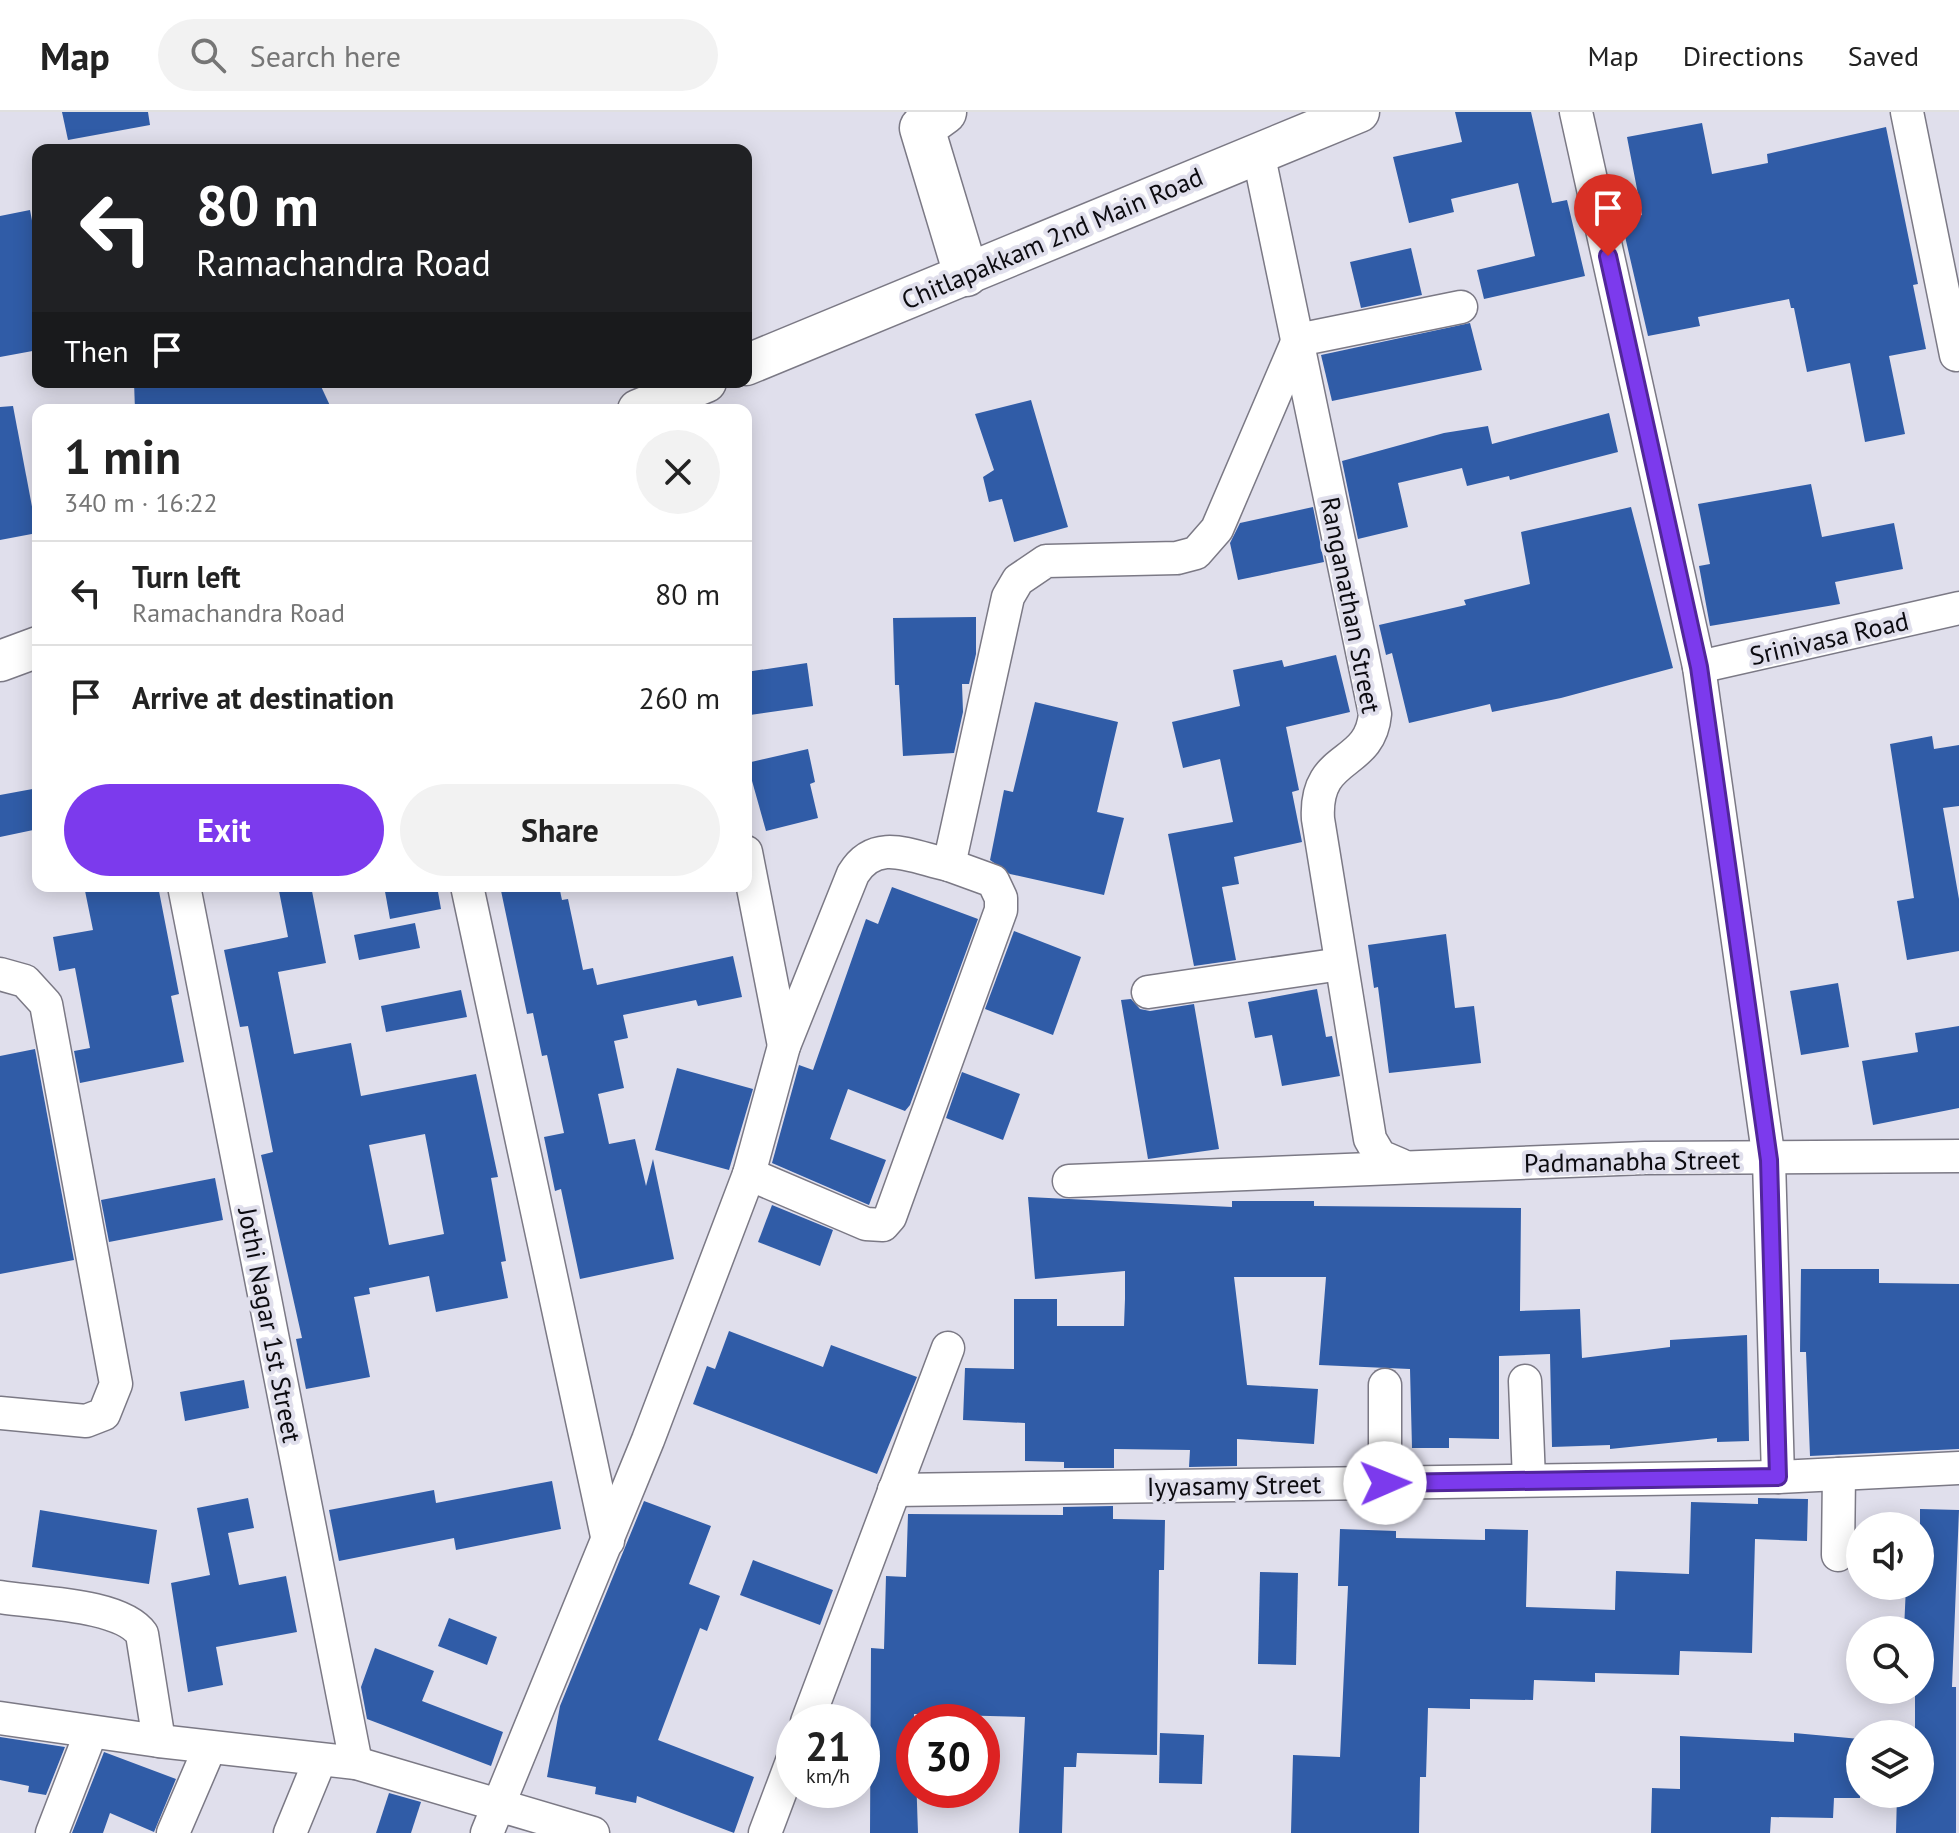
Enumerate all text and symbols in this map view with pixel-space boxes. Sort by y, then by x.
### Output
search box [158,19,718,91]
text: Map [40,31,110,80]
icon: search [186,33,230,77]
text: Search here [250,36,401,75]
text: Map [1588,37,1639,74]
text: Directions [1683,37,1804,74]
text: Saved [1848,37,1919,74]
street label: Chitlapakkam 2nd Main Road [896,159,1208,317]
text: 80 m [196,169,319,241]
pin [1574,174,1642,256]
icon: left [64,176,168,280]
icon: arrive [1586,186,1630,230]
text: Ramachandra Road [196,239,491,286]
icon: arrive [145,328,189,372]
text: Then [64,331,129,370]
text: 1 min [64,425,181,487]
button: close [636,430,720,514]
text: 340 m · 16:22 [64,486,218,519]
street label: Ranganathan Street [1314,494,1388,716]
text: Turn left [132,557,240,596]
icon: left [64,571,108,615]
text: 80 m [655,574,720,613]
text: Ramachandra Road [132,596,345,629]
street label: Srinivasa Road [1746,604,1912,672]
icon: arrive [64,675,108,719]
text: Arrive at destination [132,678,394,717]
text: 260 m [639,678,720,717]
button: Exit [64,784,384,876]
button: Share [400,784,720,876]
street label: Padmanabha Street [1524,1143,1741,1179]
street label: Jothi Nagar 1st Street [231,1204,309,1446]
position arrow [1343,1441,1427,1525]
street label: Iyyasamy Street [1147,1467,1322,1503]
map controls [1846,1512,1934,1808]
button: sound [1846,1512,1934,1600]
button: search [1846,1616,1934,1704]
speed limit sign: 30 [896,1704,1000,1808]
text: 21 [805,1720,851,1772]
button: layers [1846,1720,1934,1808]
text: km/h [806,1763,850,1789]

